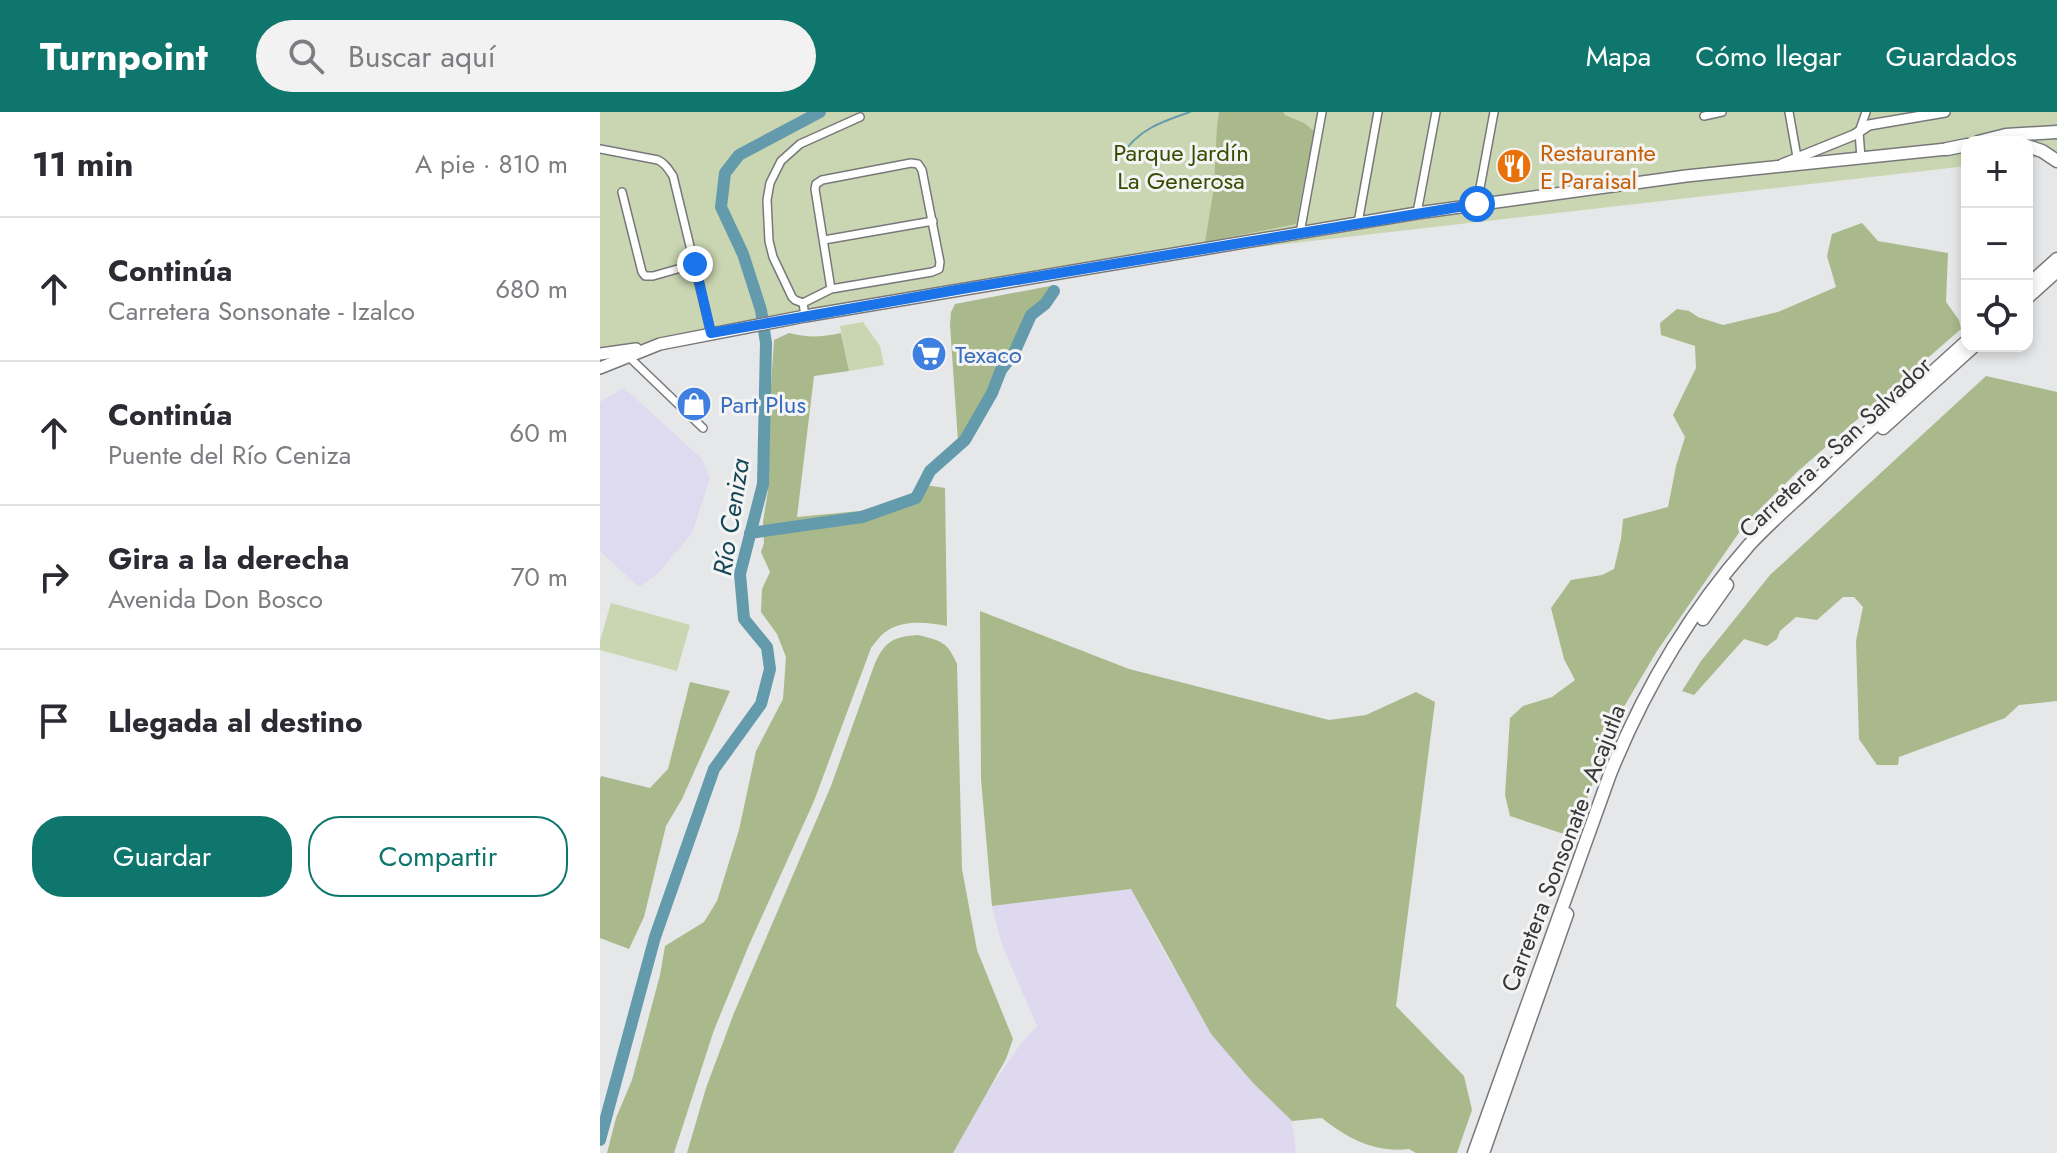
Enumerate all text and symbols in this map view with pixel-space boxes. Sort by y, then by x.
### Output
search box [256,20,816,92]
text: Turnpoint [40,29,208,84]
icon: search [284,34,328,78]
text: Buscar aquí [348,35,496,78]
text: Mapa [1586,36,1651,77]
text: Cómo llegar [1695,36,1842,77]
text: Guardados [1886,36,2017,77]
park label: Parque Jardín La Generosa [1113,135,1249,198]
place label: Restaurante E Paraisal [1540,135,1656,198]
map controls [1961,136,2033,352]
button: + [1961,136,2033,208]
text: 11 min [32,140,134,189]
text: A pie · 810 m [415,145,568,183]
restaurant icon: Restaurante E Paraisal [1495,147,1533,185]
route start [1459,186,1495,222]
button: − [1961,208,2033,280]
route end [677,246,713,282]
text: Continúa [108,249,232,292]
icon: ahead [32,267,76,311]
text: 680 m [495,270,568,308]
button: locate [1961,280,2033,352]
text: Carretera Sonsonate - Izalco [108,292,415,330]
supermarket icon: Texaco [910,335,948,373]
place label: Texaco [955,337,1022,372]
street label: Carretera a San Salvador [1731,348,1940,546]
shop icon: Part Plus [675,385,713,423]
place label: Part Plus [720,387,806,422]
text: Continúa [108,393,232,436]
icon: ahead [32,411,76,455]
text: 60 m [509,414,568,452]
text: Puente del Río Ceniza [108,436,351,474]
water label: Río Ceniza [703,455,759,578]
text: Gira a la derecha [108,537,349,580]
icon: right [32,555,76,599]
text: 70 m [511,558,568,596]
text: Avenida Don Bosco [108,580,323,618]
icon: arrive [32,699,76,743]
street label: Carretera Sonsonate - Acajutla [1492,699,1634,997]
text: Llegada al destino [108,700,363,743]
button: Guardar [32,816,292,897]
button: Compartir [308,816,568,897]

